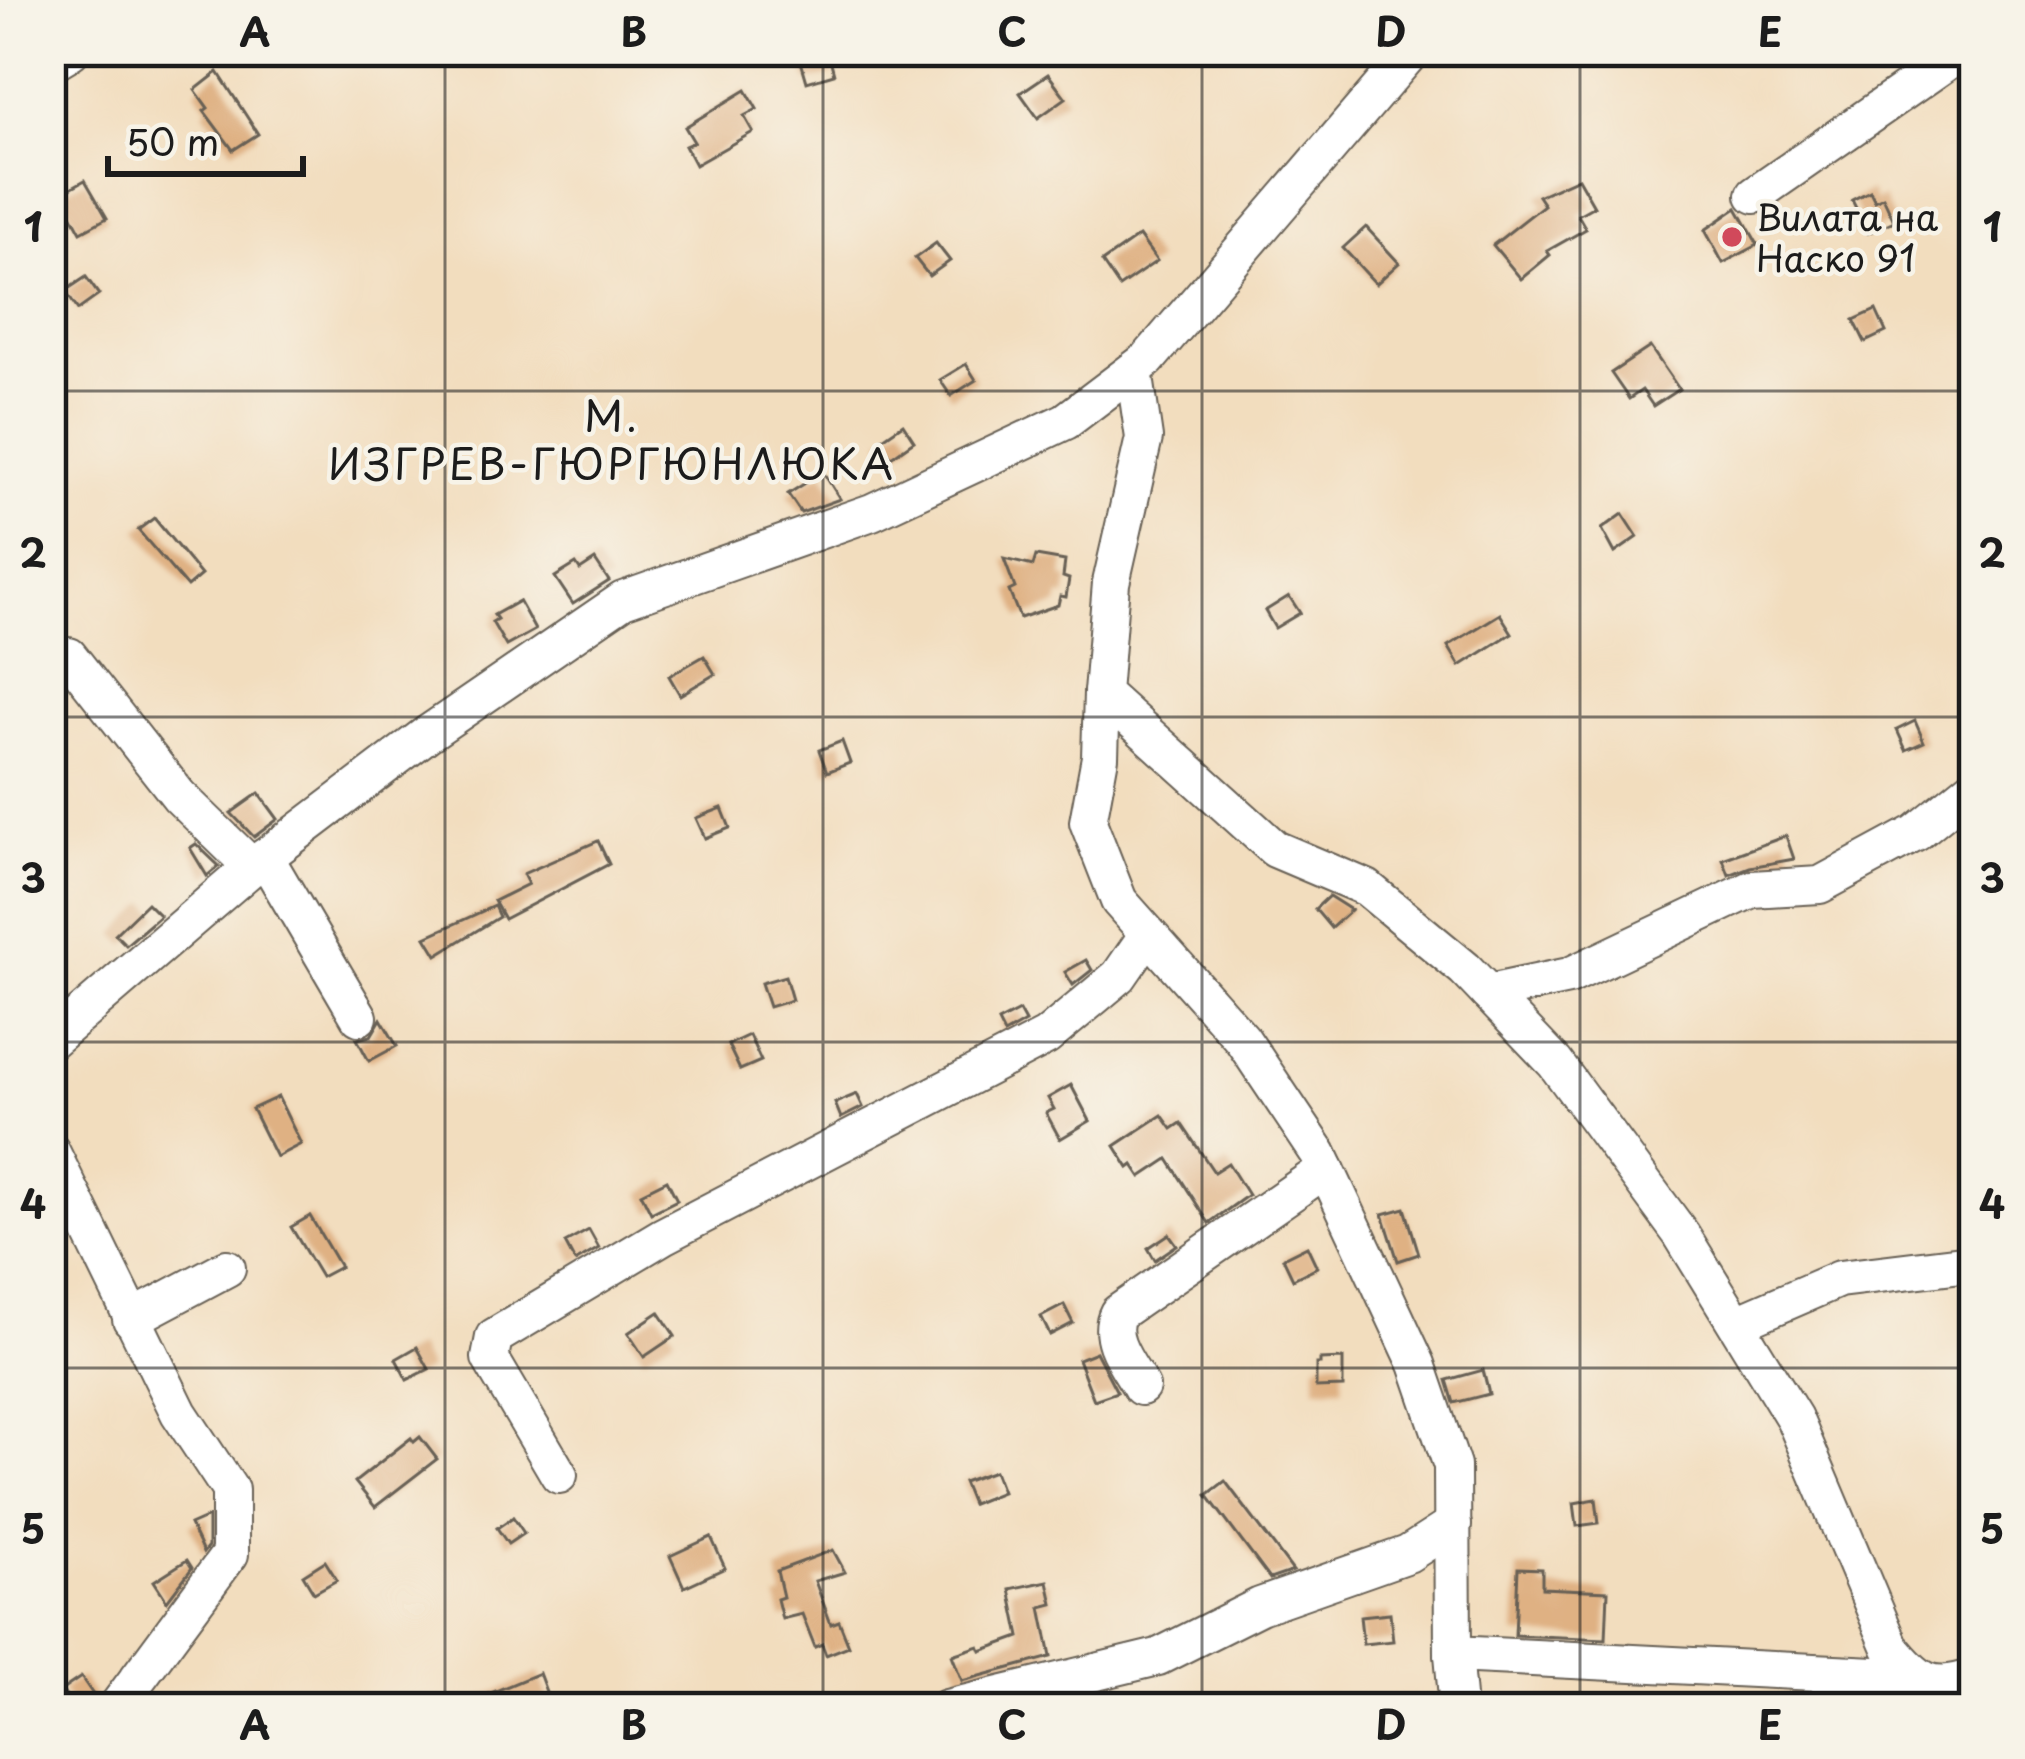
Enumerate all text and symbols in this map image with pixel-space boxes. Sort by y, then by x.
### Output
text: A [240,1,270,60]
text: B [621,1,647,60]
text: C [997,1,1027,60]
text: D [1375,1,1407,60]
text: E [1758,1,1782,60]
scale bar [108,102,303,176]
text: 50 m [126,114,219,168]
place label: Вилата на Наско 91 [1756,189,1939,284]
text: 1 [24,196,42,255]
text: 1 [1983,196,2001,255]
marker: Вилата на Наско 91 [1719,224,1745,250]
district label: М. ИЗГРЕВ-ГЮРГЮНЛЮКА [328,383,896,494]
text: 2 [19,522,47,581]
text: 2 [1978,522,2006,581]
text: 3 [20,847,46,906]
text: 3 [1979,847,2005,906]
text: 4 [20,1173,46,1232]
text: 4 [1979,1173,2005,1232]
text: 5 [21,1498,45,1557]
text: 5 [1980,1498,2004,1557]
text: A [240,1694,270,1753]
text: B [621,1694,647,1753]
text: C [997,1694,1027,1753]
text: D [1375,1694,1407,1753]
text: E [1758,1694,1782,1753]

